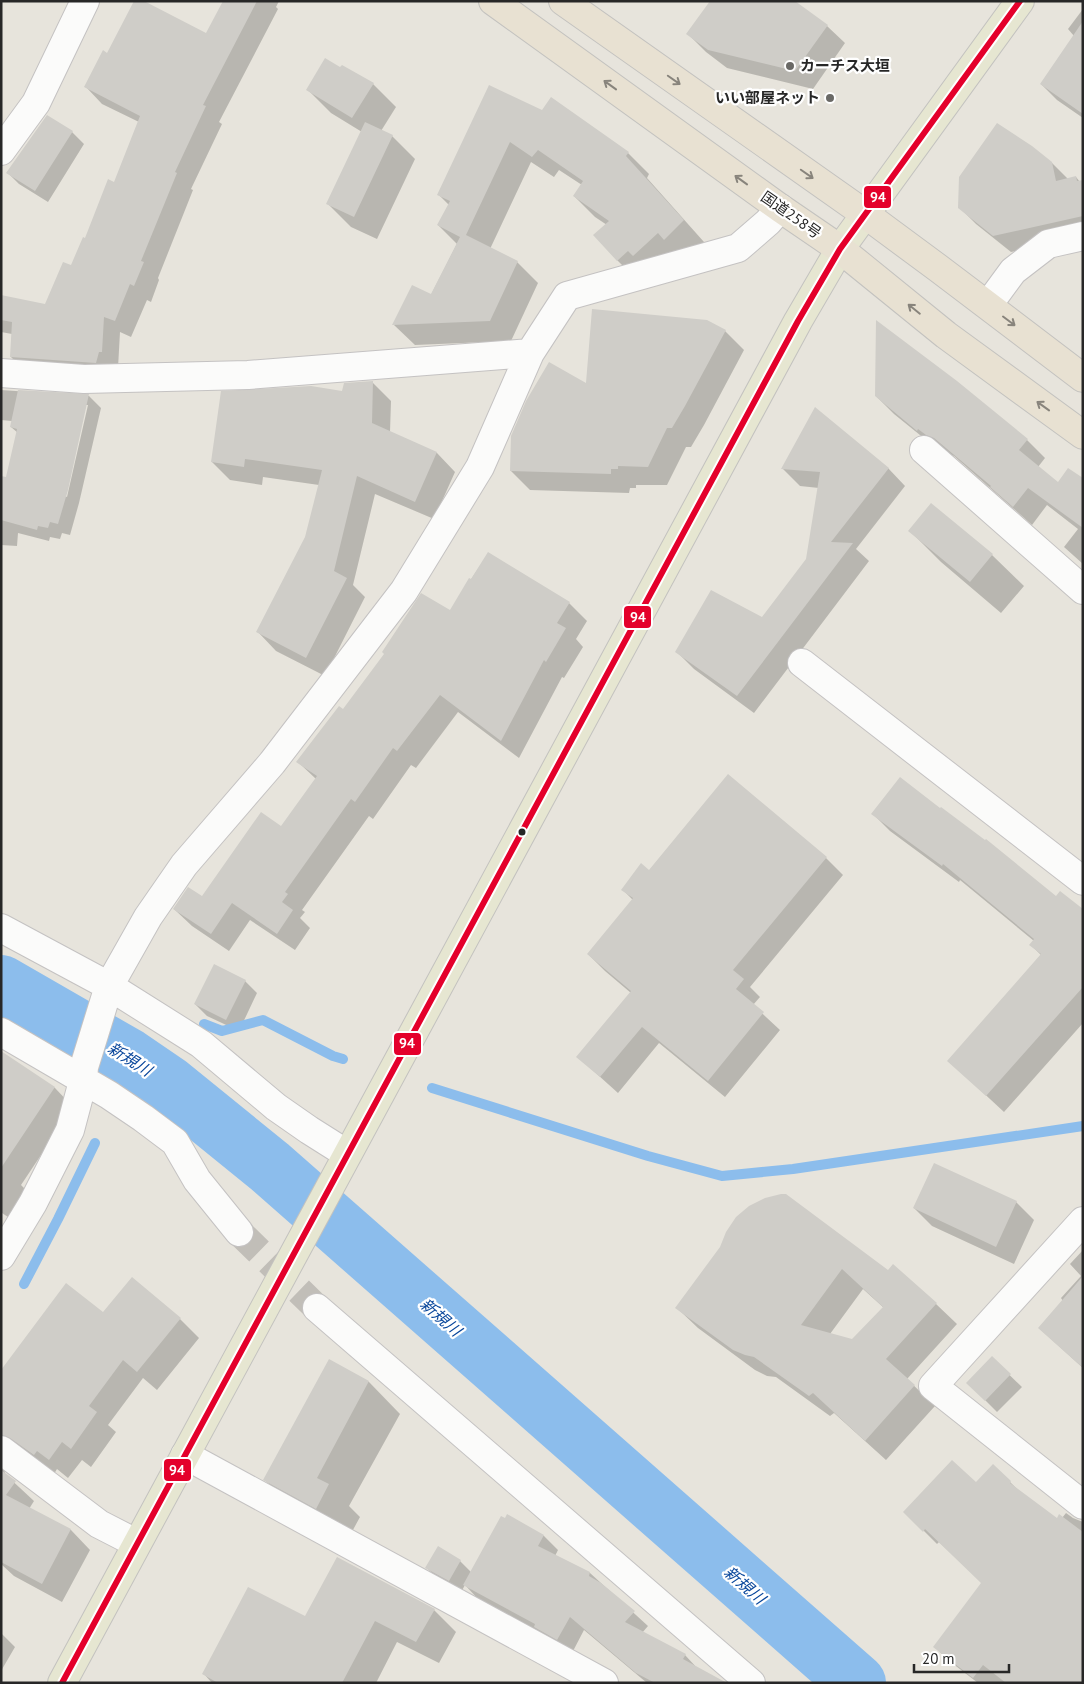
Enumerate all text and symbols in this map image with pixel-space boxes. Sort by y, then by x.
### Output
place label: カーチス大垣 [800,56,890,75]
marker: カーチス大垣 [784,60,796,72]
one-way arrow [667,75,681,85]
one-way arrow [603,80,617,90]
place label: いい部屋ネット [715,88,820,107]
marker: いい部屋ネット [824,92,836,104]
one-way arrow [800,169,814,179]
one-way arrow [735,175,749,185]
line badge: 94 [863,185,892,209]
street label: 国道258号 [757,187,825,242]
text: 94 [870,188,886,206]
one-way arrow [907,303,920,314]
one-way arrow [1002,316,1016,326]
one-way arrow [1036,401,1050,411]
line badge: 94 [623,605,652,629]
text: 94 [630,608,646,626]
unlabelled marker [517,827,527,837]
line badge: 94 [393,1032,422,1056]
text: 94 [399,1034,415,1052]
water label: 新規川 [104,1038,157,1081]
water label: 新規川 [416,1294,467,1342]
line badge: 94 [163,1458,192,1482]
text: 94 [169,1461,185,1479]
water label: 新規川 [720,1562,771,1610]
scale bar [914,1642,1009,1674]
text: 20 m [922,1649,955,1668]

